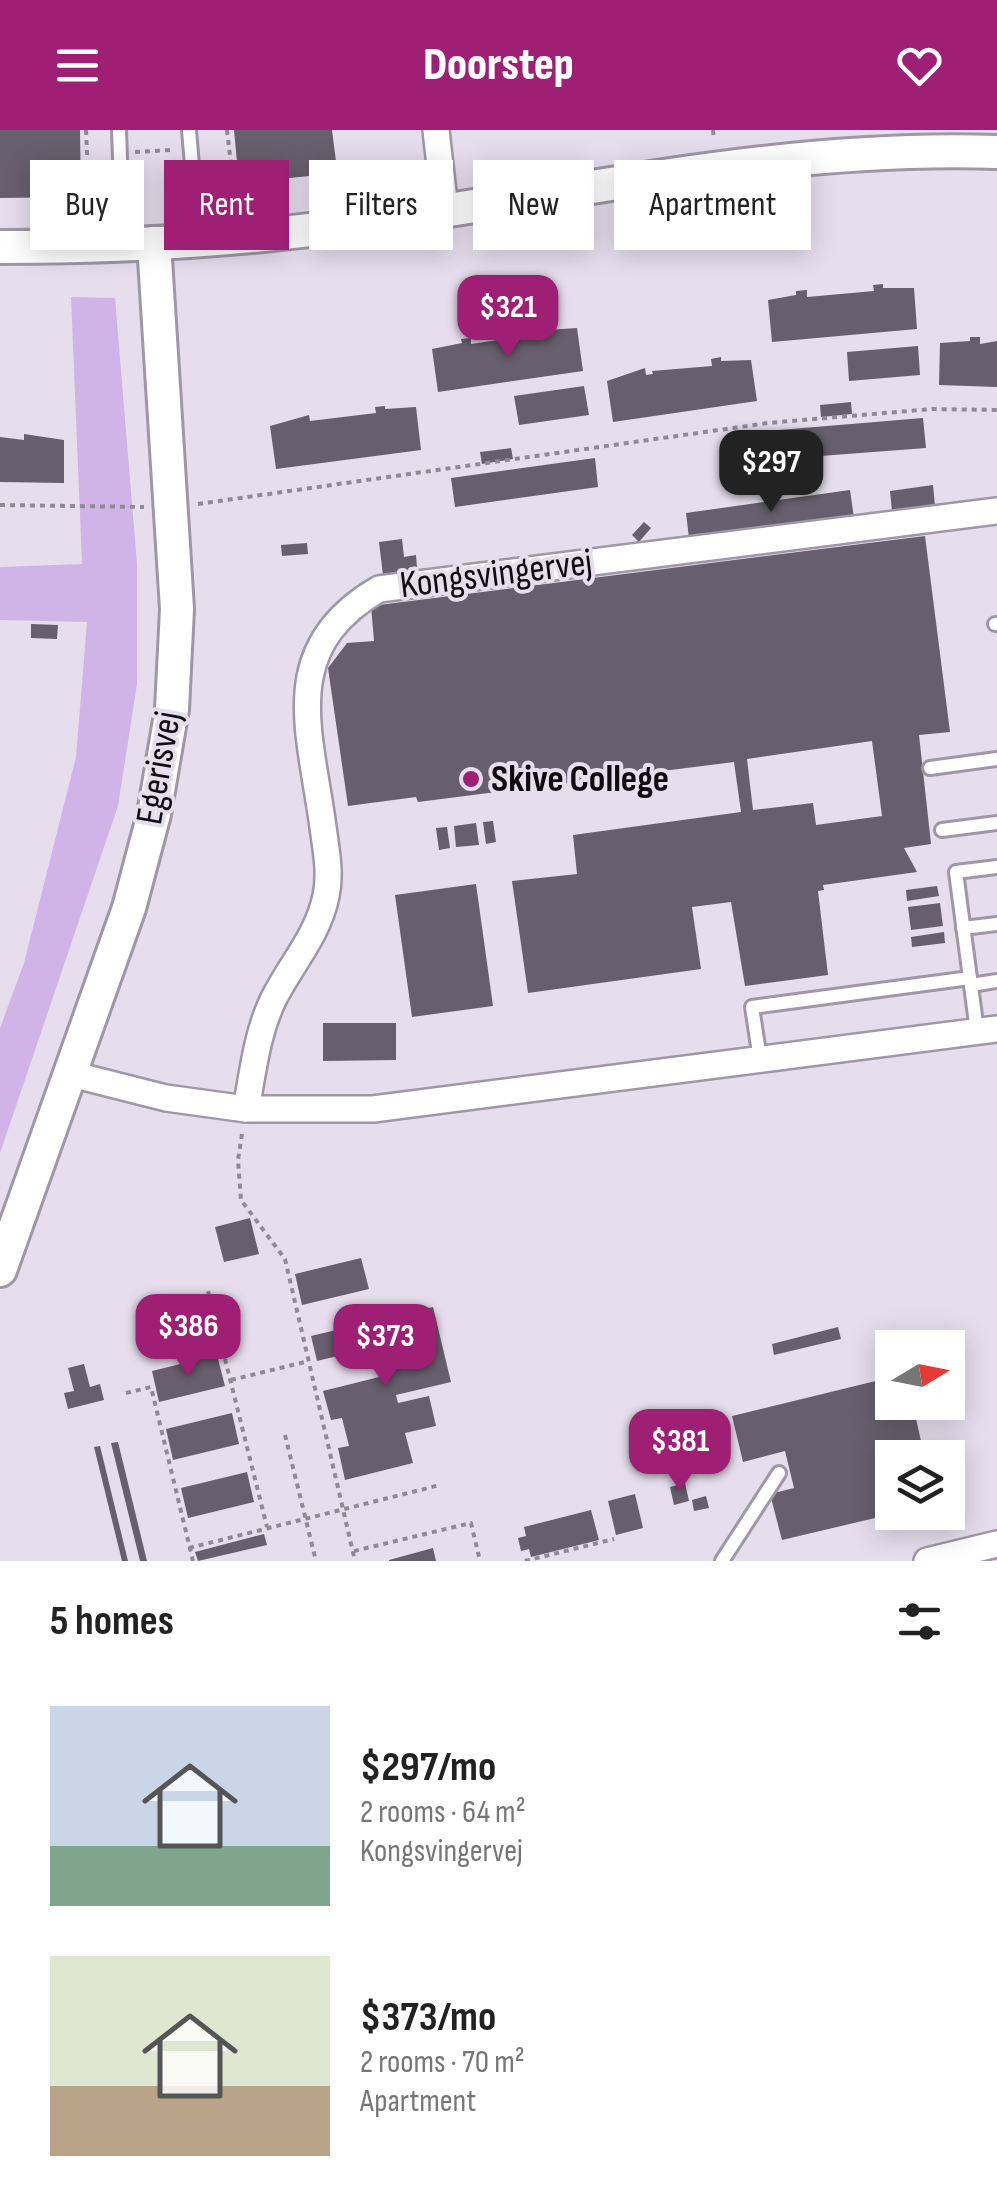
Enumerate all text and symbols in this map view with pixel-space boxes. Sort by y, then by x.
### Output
icon: menu [50,38,105,93]
text: Doorstep [423,38,574,93]
icon: heart [892,38,947,93]
chip: Buy [30,160,144,250]
chip: Rent [164,160,289,250]
chip: Filters [309,160,453,250]
chip: New [473,160,594,250]
chip: Apartment [614,160,811,250]
pin: $321 [449,275,567,360]
text: $321 [479,288,537,327]
pin: $297 [712,430,830,515]
text: $297 [741,443,801,482]
street label: Kongsvingervej [397,540,595,608]
street label: Egerisvej [127,708,191,828]
place label: Skive College [491,757,669,802]
marker: Skive College [460,768,482,790]
pin: $386 [129,1294,247,1379]
pin: $373 [326,1304,444,1389]
text: $386 [158,1307,218,1346]
text: $373 [355,1317,415,1356]
north arrow [875,1330,965,1420]
map controls [875,1330,965,1530]
pin: $381 [621,1409,739,1494]
text: $381 [651,1422,709,1461]
button: layers [875,1440,965,1530]
icon: filters [892,1594,947,1649]
text: 5 homes [50,1596,174,1647]
text: $297/mo [360,1742,496,1793]
icon: home [130,1746,250,1866]
text: 2 rooms · 64 m² [360,1793,526,1832]
text: Kongsvingervej [360,1832,523,1871]
text: $373/mo [360,1992,496,2043]
icon: home [130,1996,250,2116]
text: 2 rooms · 70 m² [360,2043,525,2082]
text: Apartment [360,2082,476,2121]

